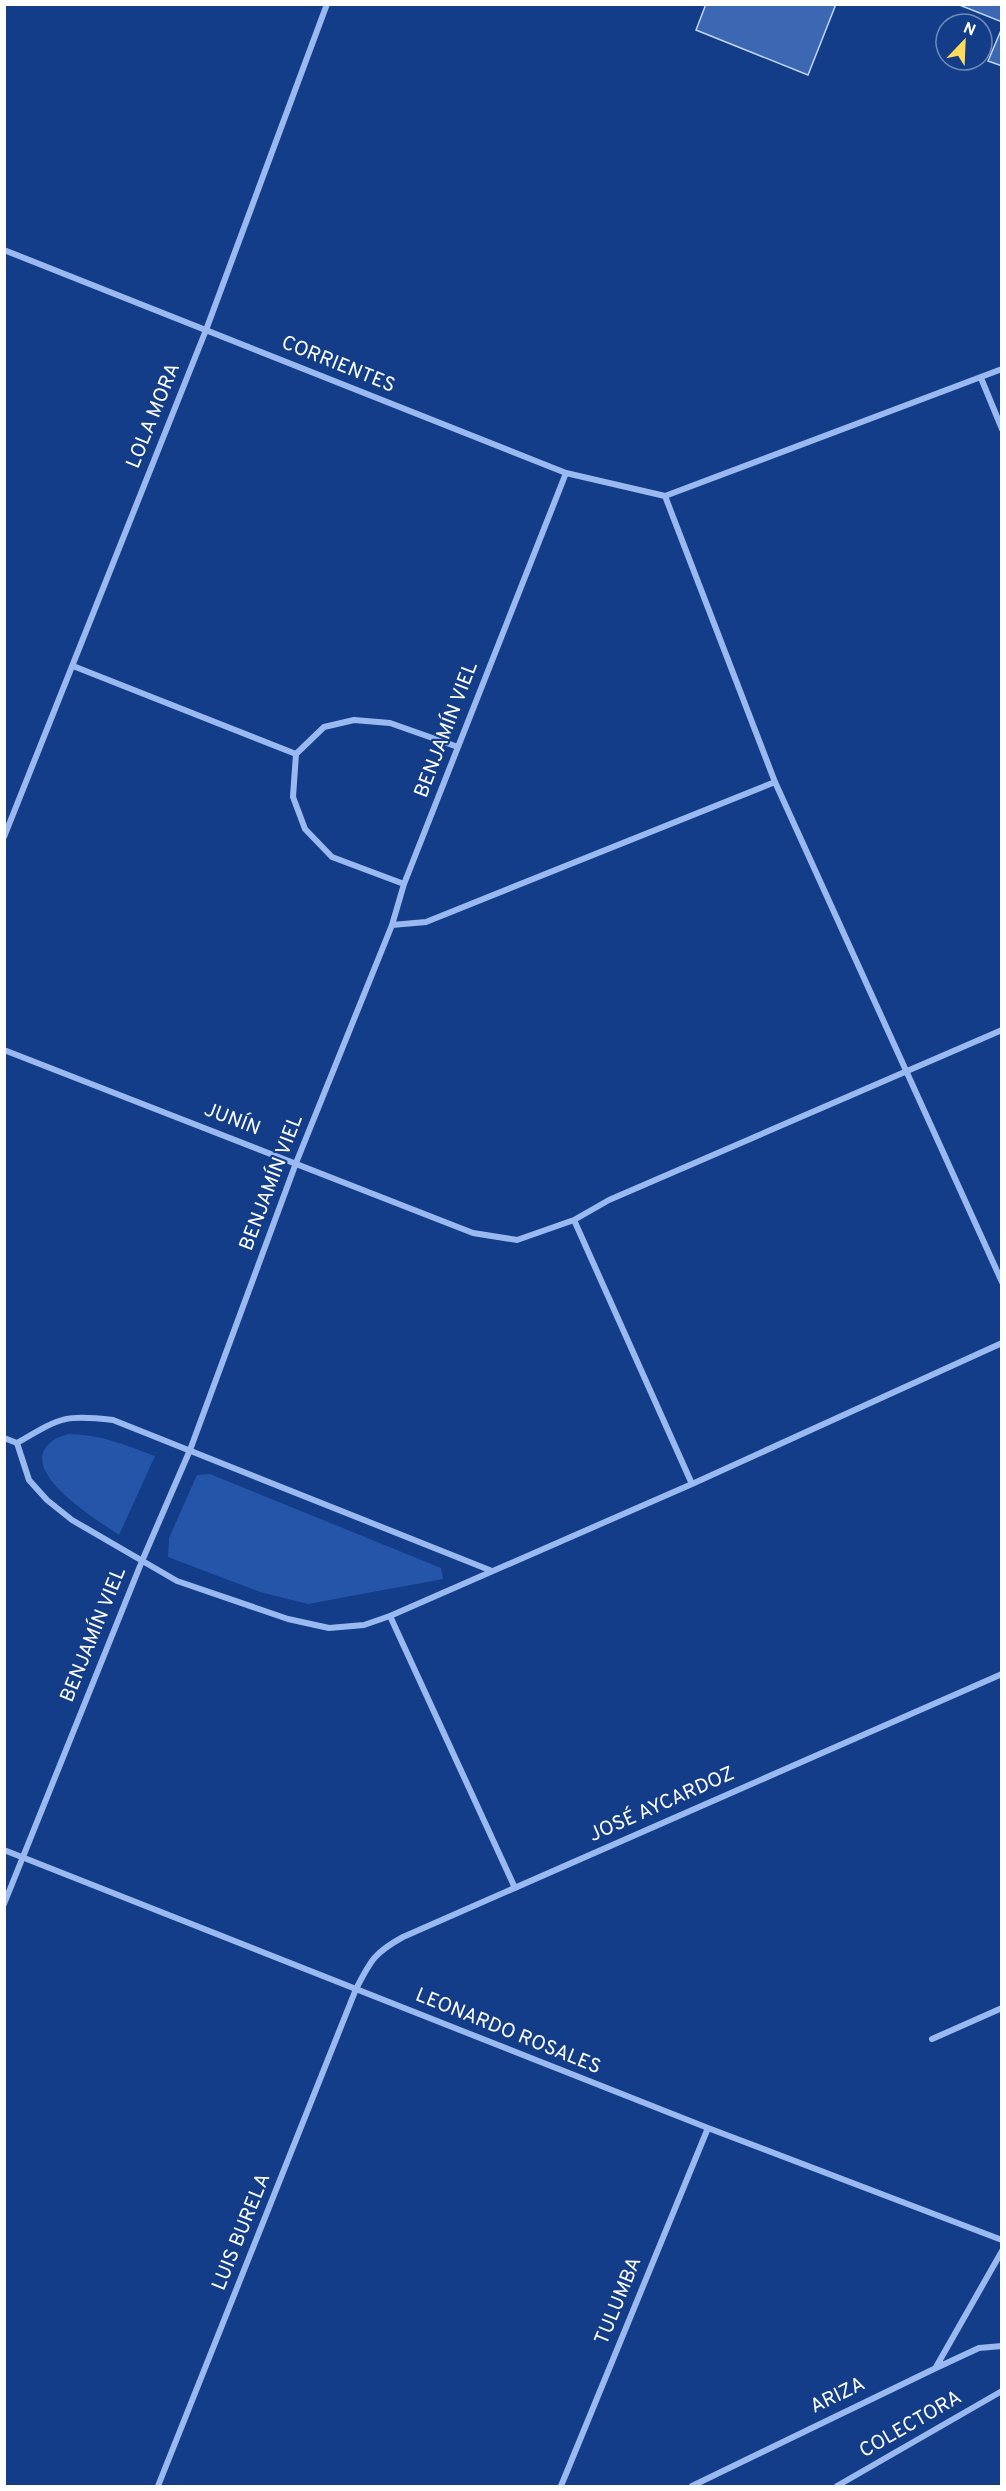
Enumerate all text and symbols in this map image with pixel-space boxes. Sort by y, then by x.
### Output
north arrow [934,12,994,72]
text: N [960,19,978,41]
street label: CORRIENTES [277,330,399,400]
street label: LOLA MORA [121,359,187,473]
street label: BENJAMÍN VIEL [407,658,485,802]
street label: JUNÍN [200,1096,265,1143]
street label: BENJAMÍN VIEL [232,1111,310,1255]
street label: BENJAMÍN VIEL [53,1563,133,1706]
street label: JOSÉ AYCARDOZ [584,1759,739,1849]
street label: LEONARDO ROSALES [411,1983,605,2081]
street label: LUIS BURELA [207,2170,277,2294]
street label: TULUMBA [590,2253,648,2349]
street label: ARIZA [806,2372,870,2420]
street label: COLECTORA [855,2385,967,2465]

